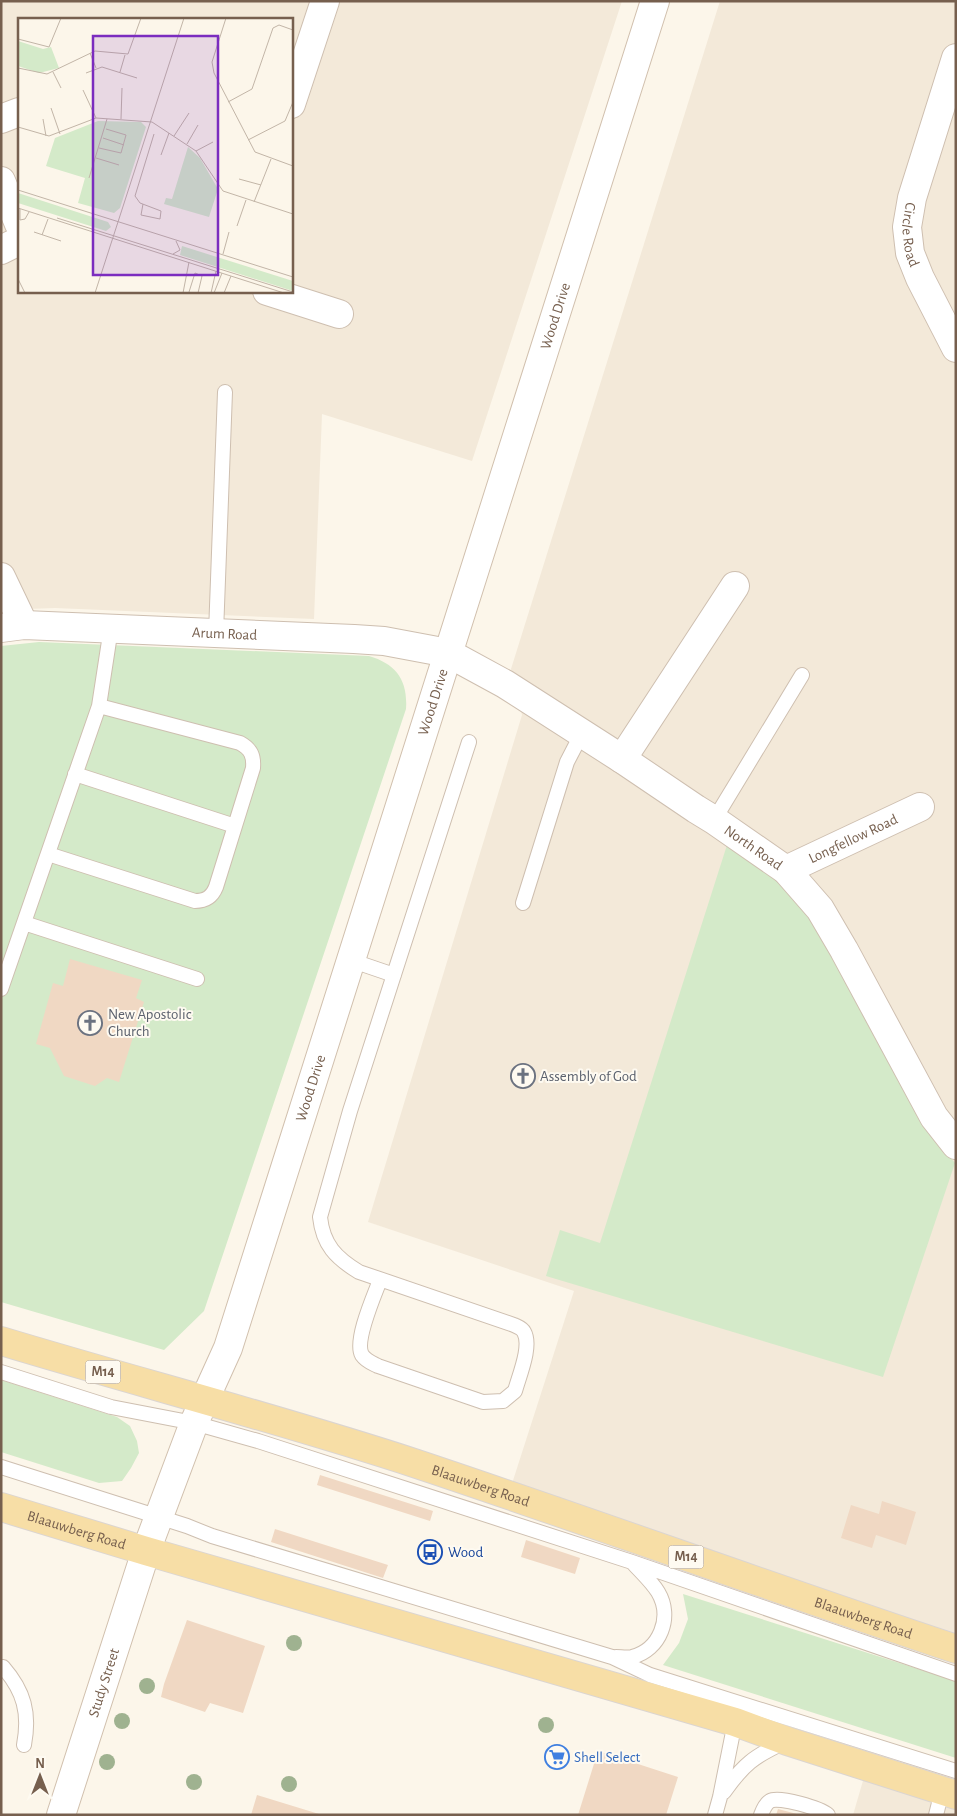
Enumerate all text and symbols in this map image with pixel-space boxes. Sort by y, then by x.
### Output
inset map [18,18,292,292]
street label: Circle Road [899,201,922,269]
street label: Wood Drive [538,281,573,351]
street label: Arum Road [192,625,258,642]
street label: Wood Drive [415,667,450,737]
street label: Longfellow Road [806,811,900,866]
street label: North Road [722,822,785,873]
place label: New Apostolic Church [108,1007,192,1039]
church icon: New Apostolic Church [77,1010,103,1036]
street label: Wood Drive [293,1053,328,1123]
church icon: Assembly of God [510,1063,536,1089]
place label: Assembly of God [540,1069,637,1084]
road number: M14 [86,1360,120,1384]
street label: Blaauwberg Road [430,1462,532,1509]
street label: Blaauwberg Road [25,1508,128,1552]
bus stop icon: Wood [417,1539,443,1565]
place label: Wood [448,1545,483,1560]
road number: M14 [668,1545,704,1568]
street label: Blaauwberg Road [813,1594,914,1641]
street label: Study Street [85,1646,122,1719]
supermarket icon: Shell Select [544,1744,570,1770]
place label: Shell Select [574,1750,641,1765]
north arrow [15,1751,65,1801]
text: N [35,1757,45,1771]

